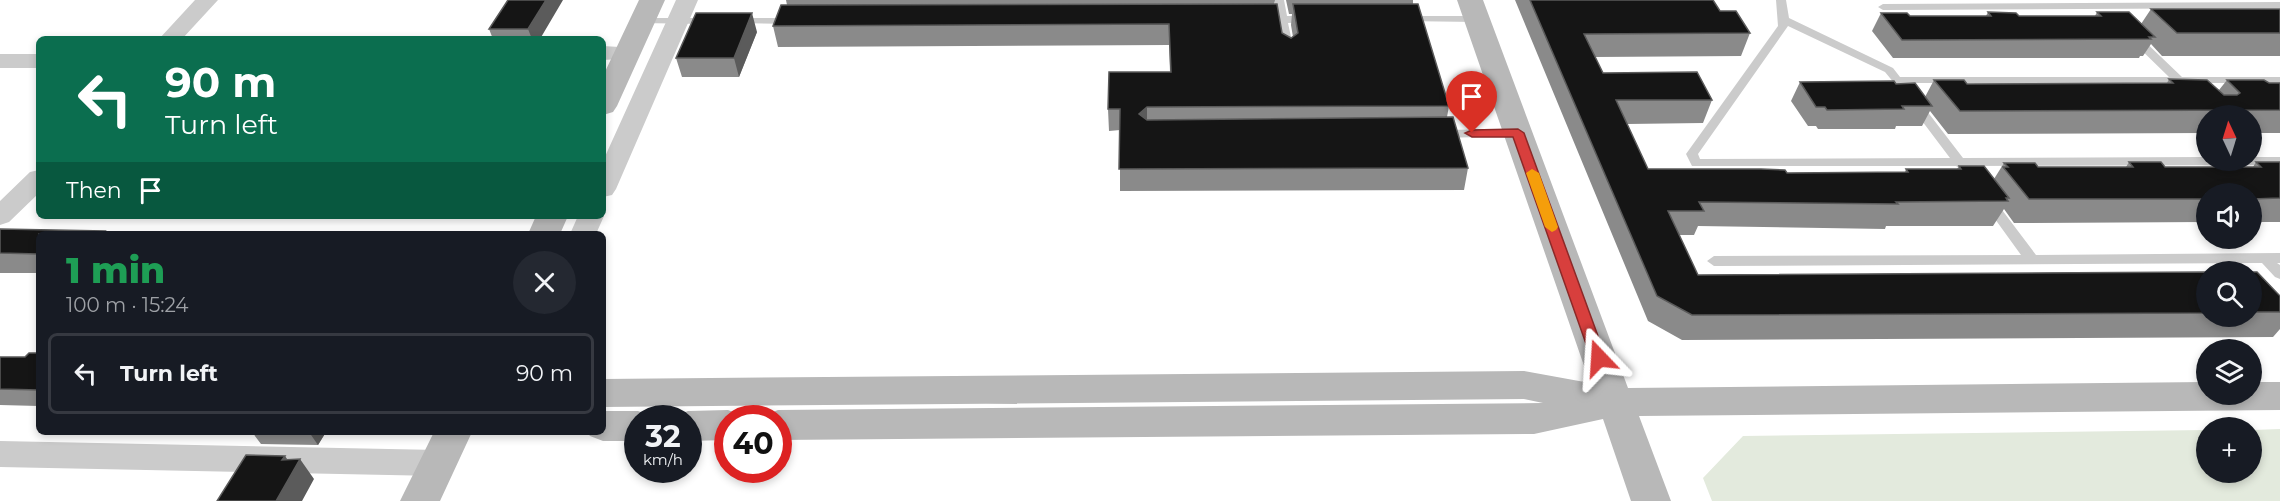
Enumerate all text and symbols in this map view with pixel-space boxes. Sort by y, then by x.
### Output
text: 90 m [165,56,276,108]
icon: left [66,60,144,138]
pin [1446,71,1497,133]
icon: arrive [1455,80,1488,113]
north arrow [2196,105,2262,171]
map controls [2196,105,2262,483]
text: Turn left [165,108,278,141]
icon: arrive [134,174,167,207]
text: Then [66,177,122,204]
button: sound [2196,183,2262,249]
text: 1 min [66,248,165,292]
button: close [513,251,576,314]
button: search [2196,261,2262,327]
text: 100 m · 15:24 [66,293,189,317]
position arrow [1567,326,1631,390]
button: layers [2196,339,2262,405]
icon: left [69,357,102,390]
text: Turn left [120,360,218,387]
text: 90 m [516,360,573,387]
speed limit sign: 40 [714,405,792,483]
button: + [2196,417,2262,483]
text: 32 [645,418,681,455]
text: km/h [643,450,683,469]

